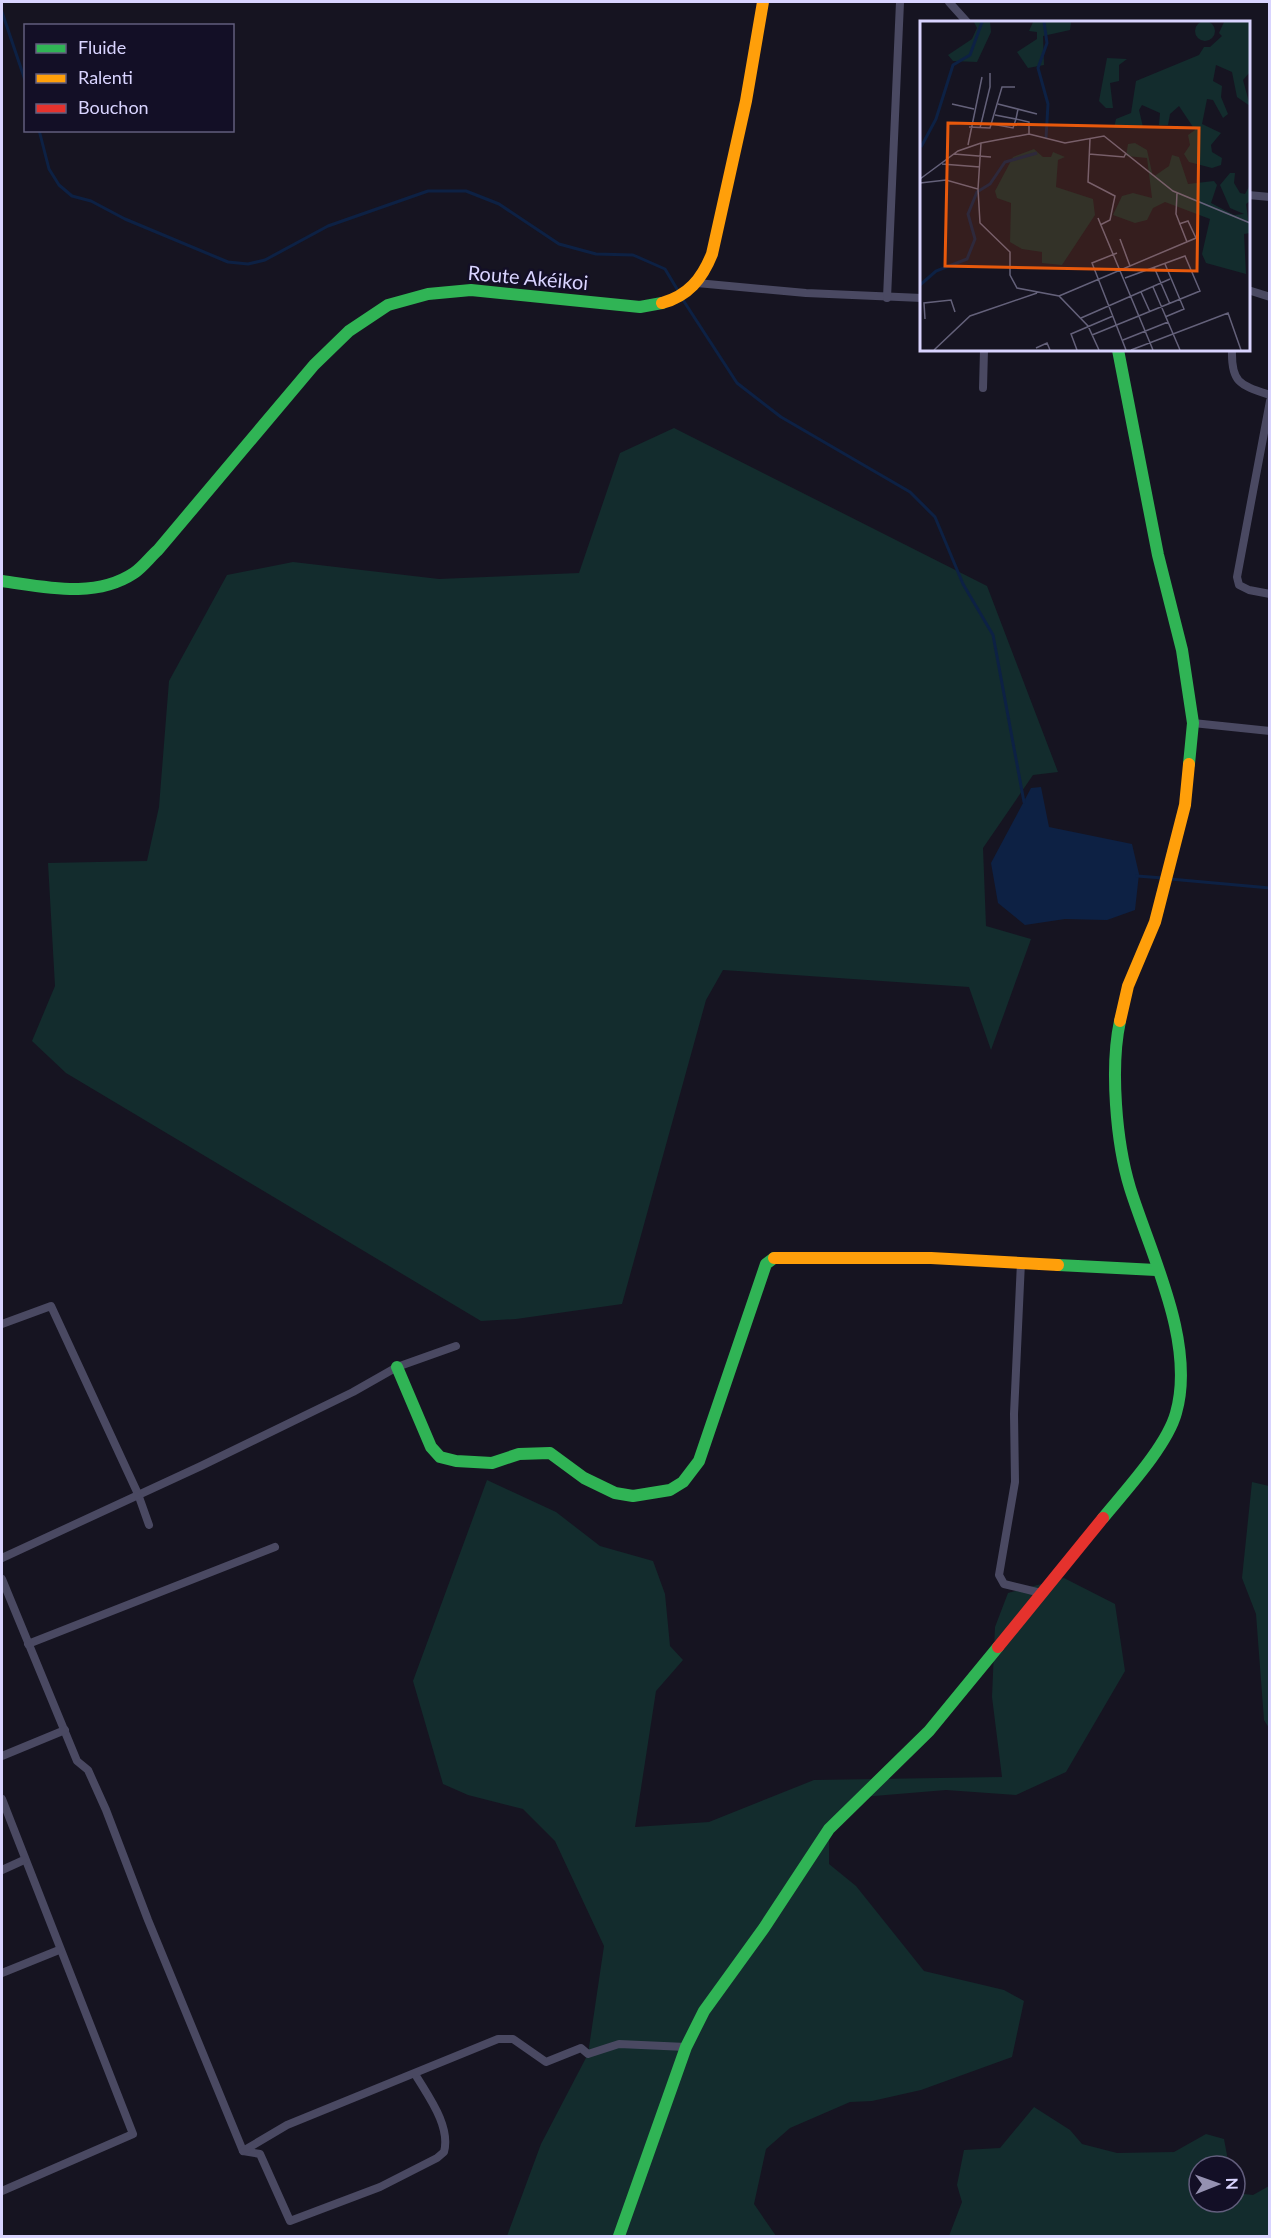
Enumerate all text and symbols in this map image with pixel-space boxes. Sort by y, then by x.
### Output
inset map [920,21,1250,351]
legend [24,24,234,132]
text: Fluide [78,36,126,58]
text: Ralenti [78,66,133,88]
text: Bouchon [78,96,149,118]
street label: Route Akéikoi [467,260,589,294]
north arrow [1187,2154,1247,2214]
text: N [1223,2177,1242,2190]

